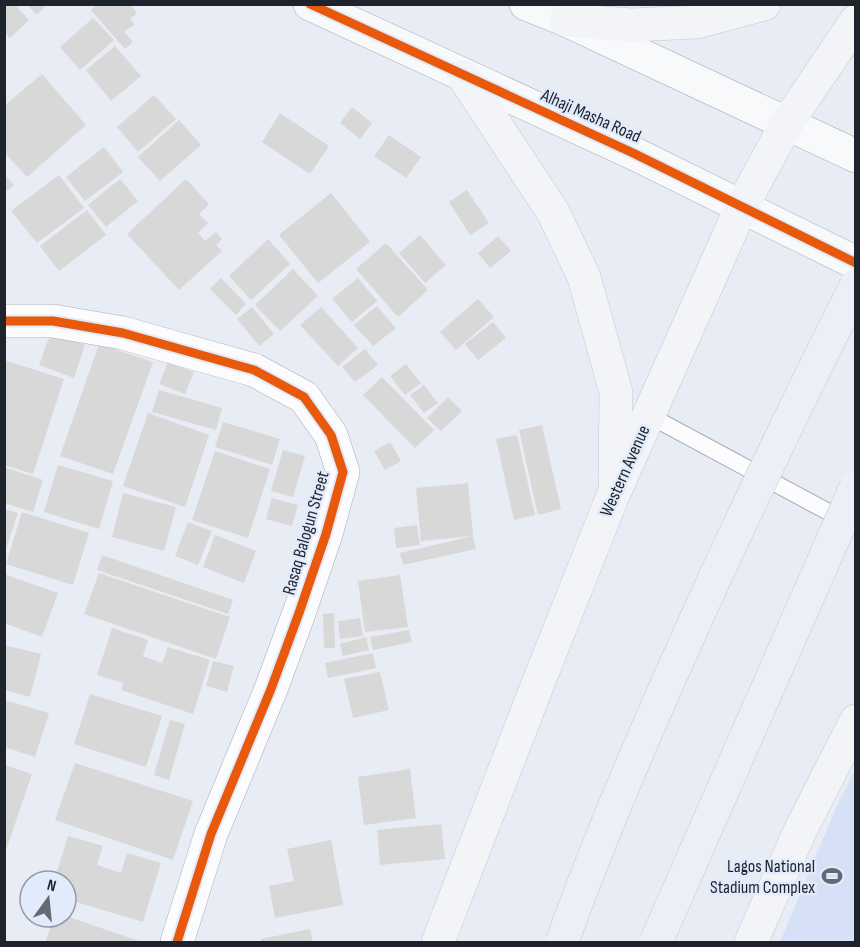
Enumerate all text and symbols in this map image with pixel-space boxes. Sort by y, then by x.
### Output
street label: Alhaji Masha Road [537,84,644,147]
street label: Western Avenue [596,422,654,520]
street label: Rasaq Balogun Street [278,468,334,597]
place label: Lagos National Stadium Complex [710,856,815,898]
sports icon: Lagos National Stadium Complex [820,864,844,888]
north arrow [18,869,78,929]
text: N [45,876,58,896]

